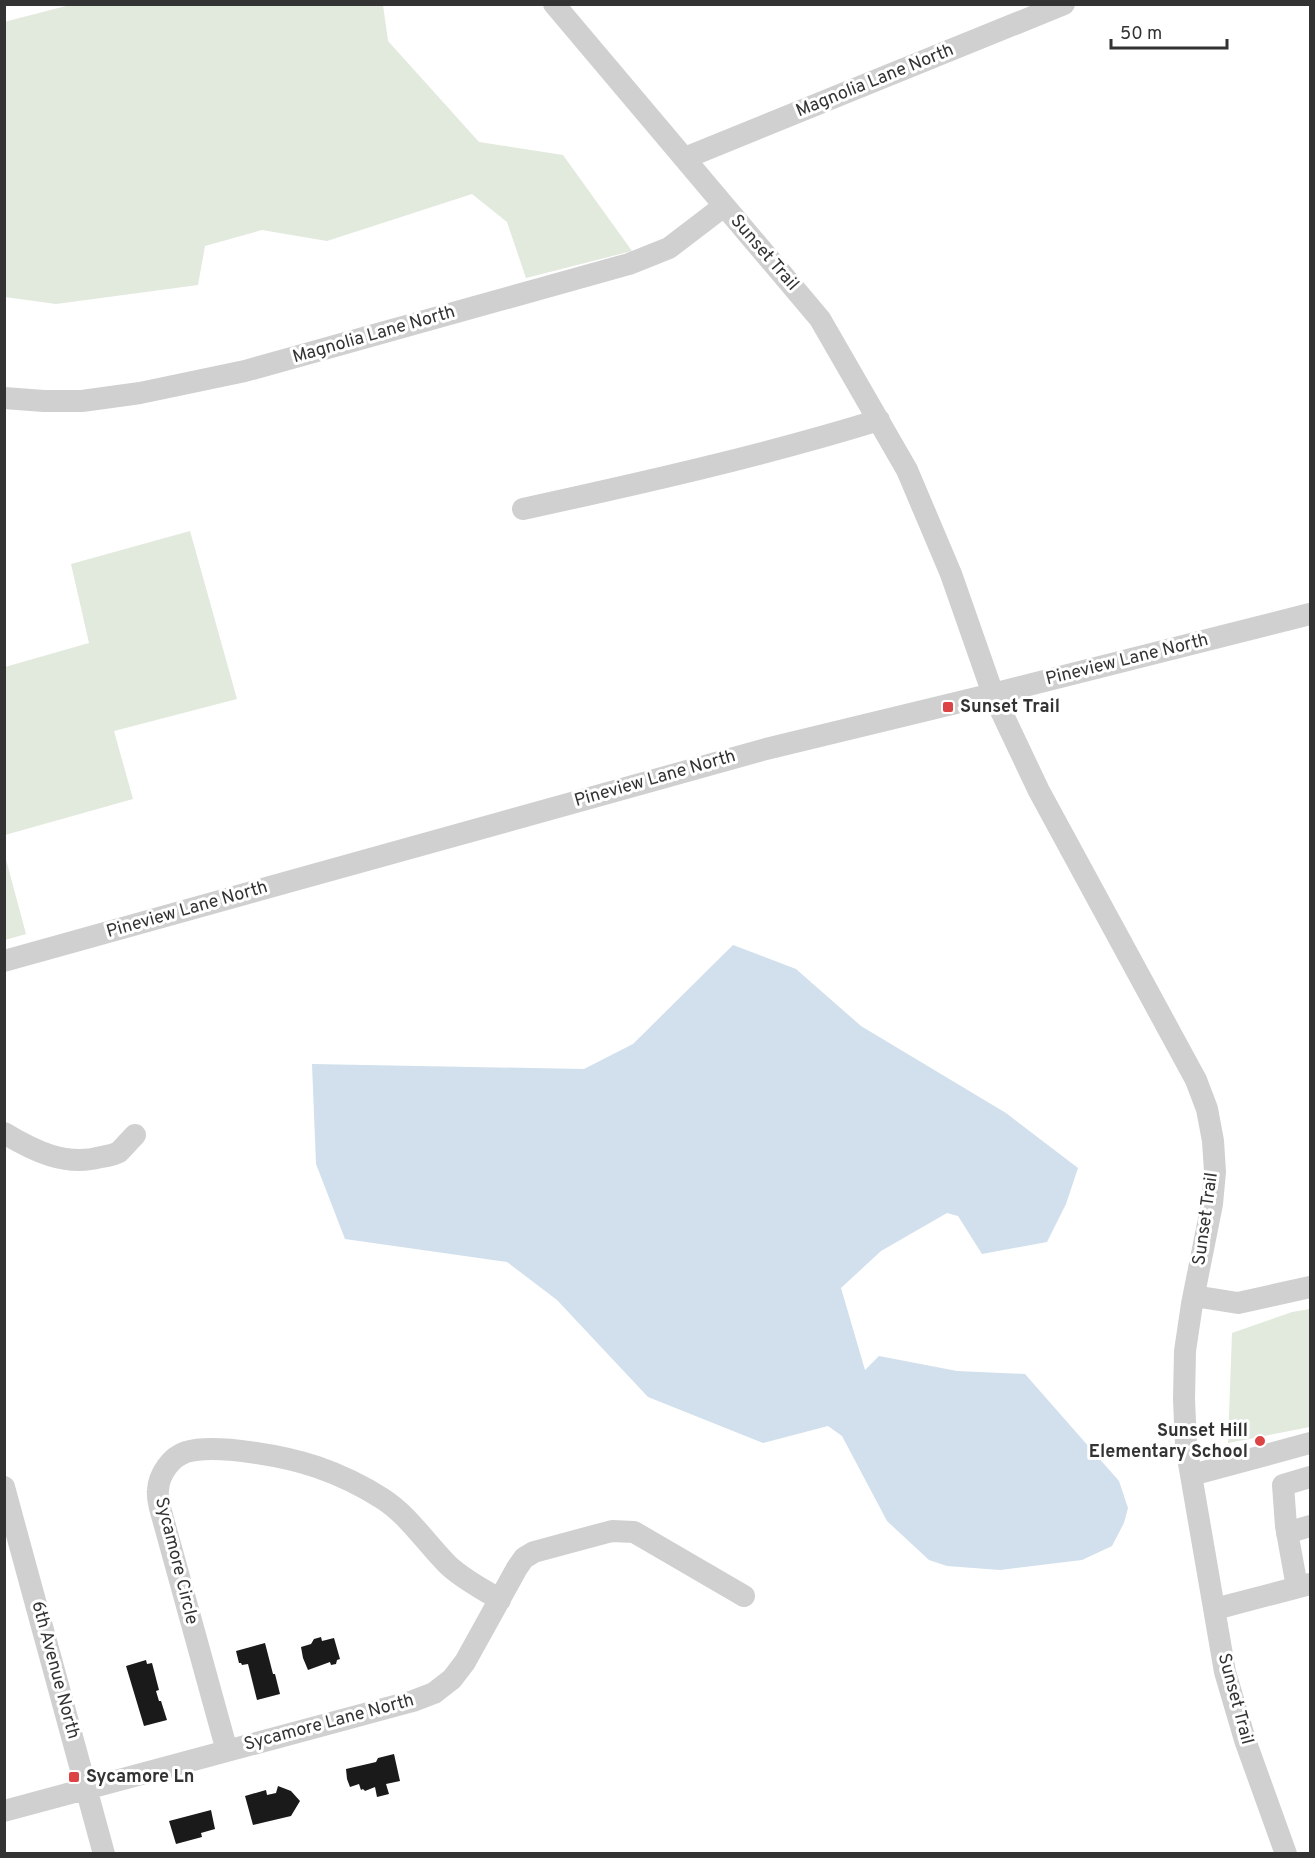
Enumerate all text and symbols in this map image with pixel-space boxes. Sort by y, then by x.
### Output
scale bar [1111,12,1226,50]
text: 50 m [1120,23,1162,46]
street label: Magnolia Lane North [793,39,957,123]
street label: Sunset Trail [725,210,803,296]
street label: Magnolia Lane North [290,301,458,369]
street label: Pineview Lane North [1043,629,1211,691]
place label: Sunset Trail [960,696,1060,719]
marker: Sunset Trail [941,700,955,714]
street label: Pineview Lane North [572,745,738,813]
street label: Pineview Lane North [104,876,270,944]
street label: Sunset Trail [1188,1171,1224,1267]
place label: Sunset Hill Elementary School [1089,1420,1248,1464]
marker: Sunset Hill Elementary School [1253,1434,1267,1448]
street label: Sycamore Circle [149,1495,203,1627]
street label: 6th Avenue North [26,1599,84,1741]
street label: Sunset Trail [1212,1651,1258,1747]
street label: Sycamore Lane North [242,1689,416,1757]
place label: Sycamore Ln [86,1766,194,1789]
marker: Sycamore Ln [67,1770,81,1784]

